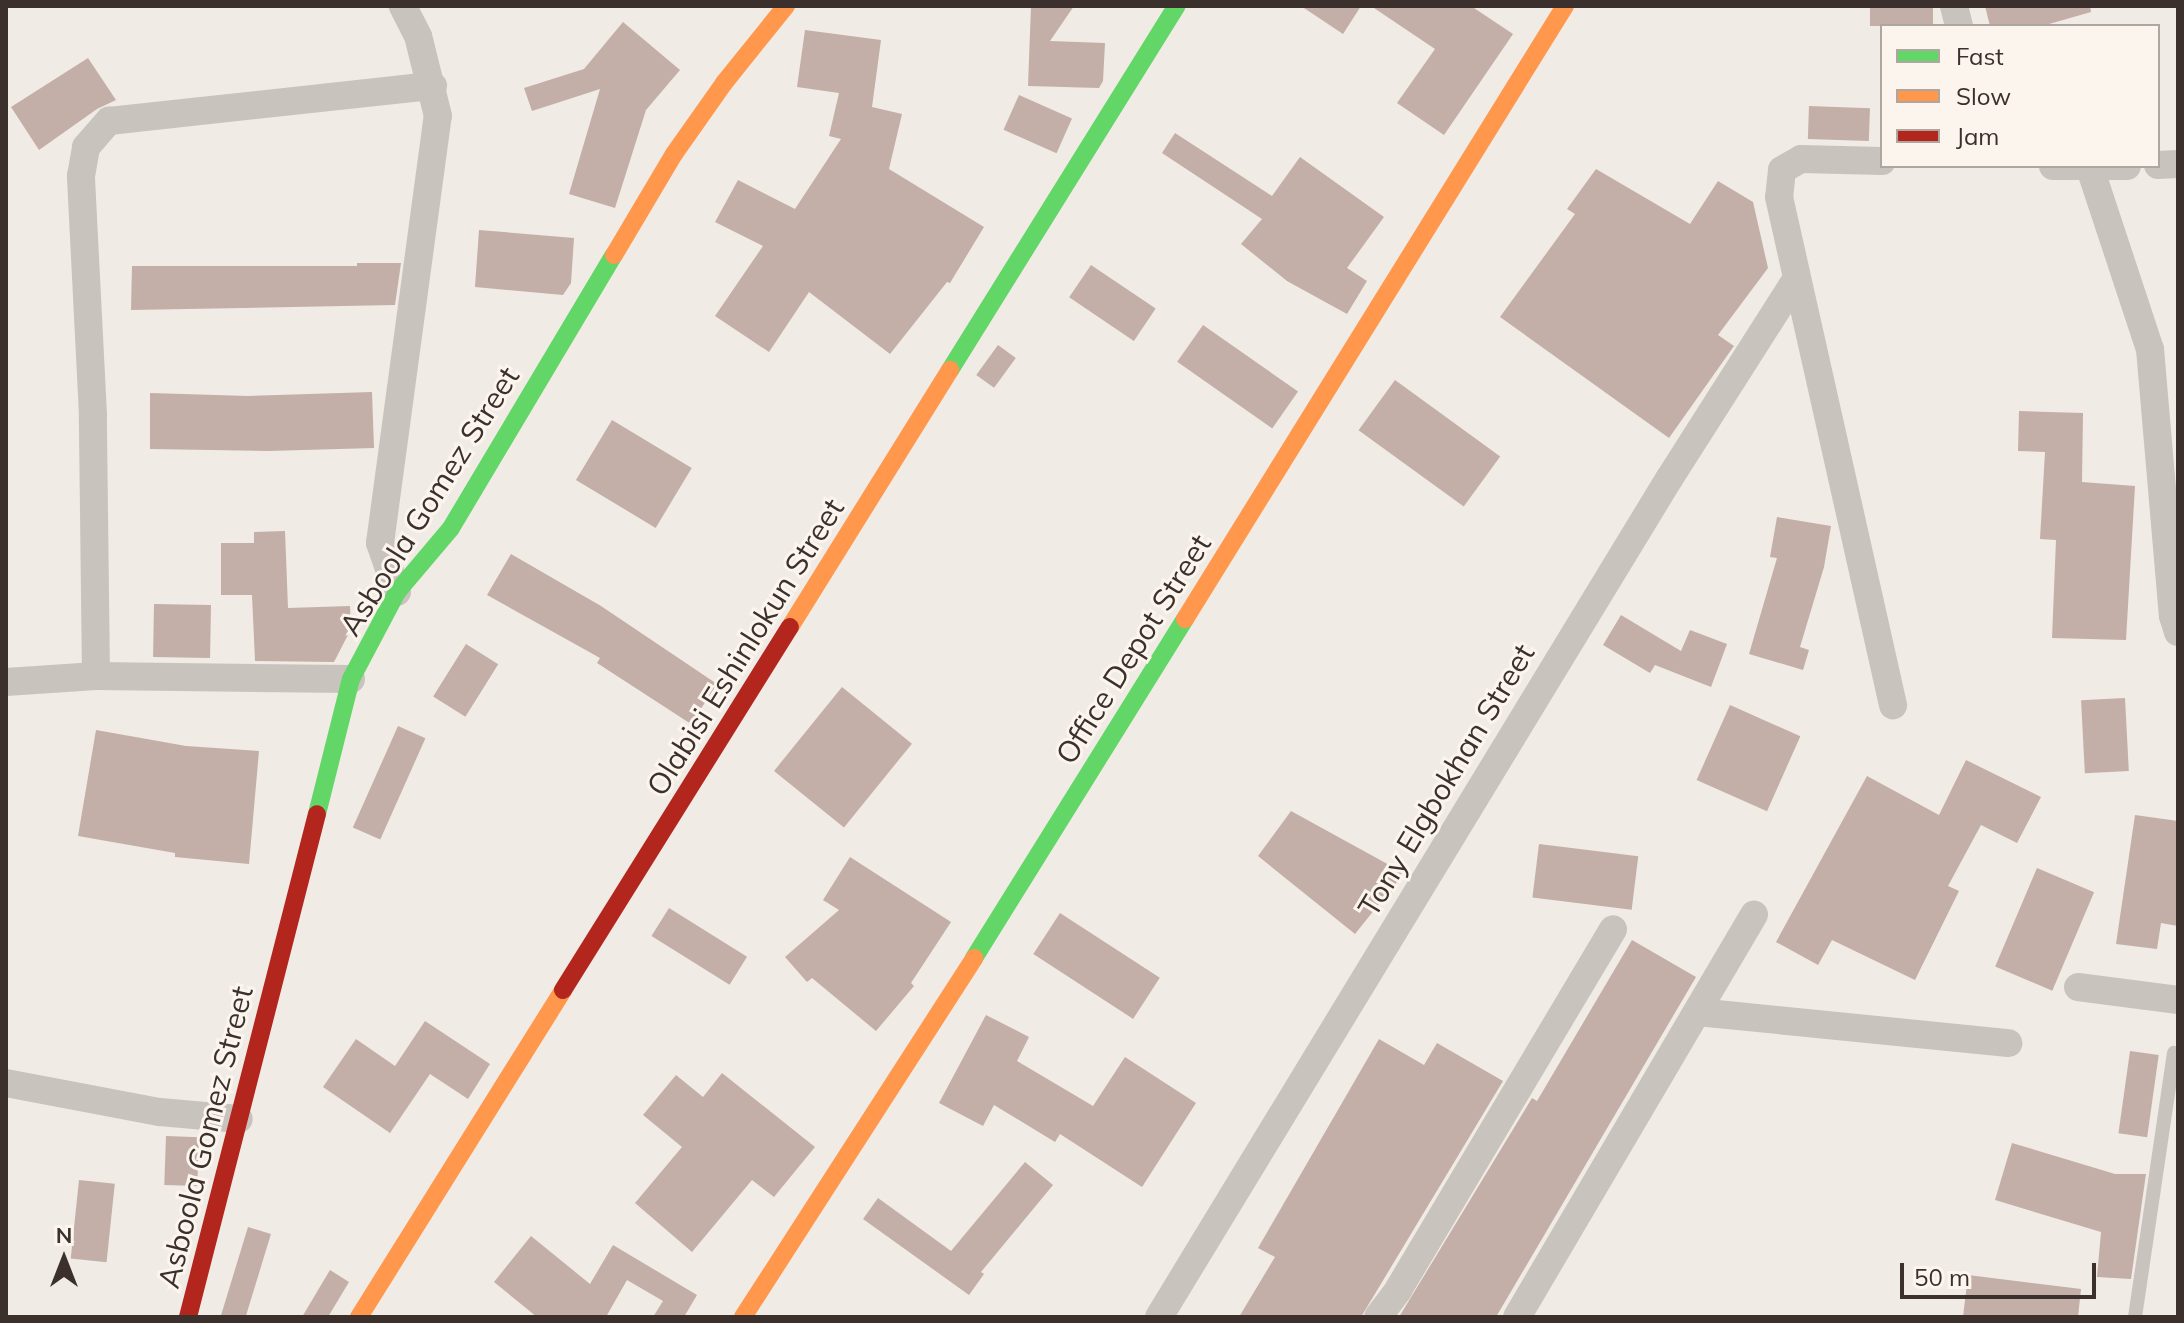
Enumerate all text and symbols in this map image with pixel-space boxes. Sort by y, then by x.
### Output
legend [1880,24,2160,168]
text: Fast [1956,41,2004,71]
text: Slow [1956,81,2011,111]
text: Jam [1956,121,1999,151]
street label: Asboola Gomez Street [332,360,526,642]
street label: Olabisi Eshinlokun Street [639,492,851,802]
street label: Office Depot Street [1048,528,1218,770]
street label: Tony Elgbokhan Street [1350,637,1542,923]
street label: Asboola Gomez Street [150,982,260,1292]
north arrow [24,1219,104,1299]
text: N [56,1221,72,1249]
scale bar [1904,1247,2100,1297]
text: 50 m [1914,1262,1970,1292]

